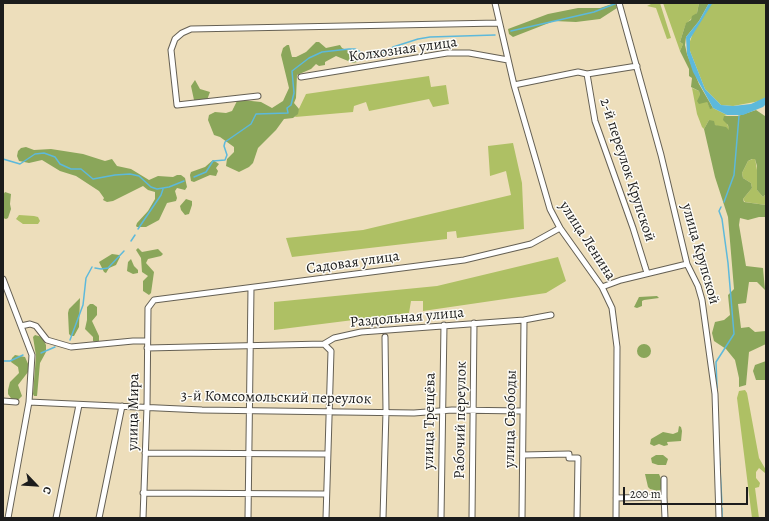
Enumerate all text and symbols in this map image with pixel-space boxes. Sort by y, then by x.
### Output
street label: Колхозная улица [348,33,458,67]
street label: 2-й переулок Крупской [595,96,659,244]
street label: улица Ленина [555,198,619,284]
street label: улица Крупской [677,202,723,306]
street label: Садовая улица [305,248,401,278]
street label: Раздольная улица [349,304,465,332]
street label: Рабочий переулок [451,361,471,479]
street label: улица Свободы [501,370,521,468]
street label: улица Трещёва [420,372,440,470]
street label: улица Мира [124,373,144,451]
street label: 3-й Комсомольский переулок [181,387,371,409]
north arrow [16,465,56,505]
scale bar [625,479,750,505]
text: С [39,484,56,497]
text: 200 m [630,486,661,502]

